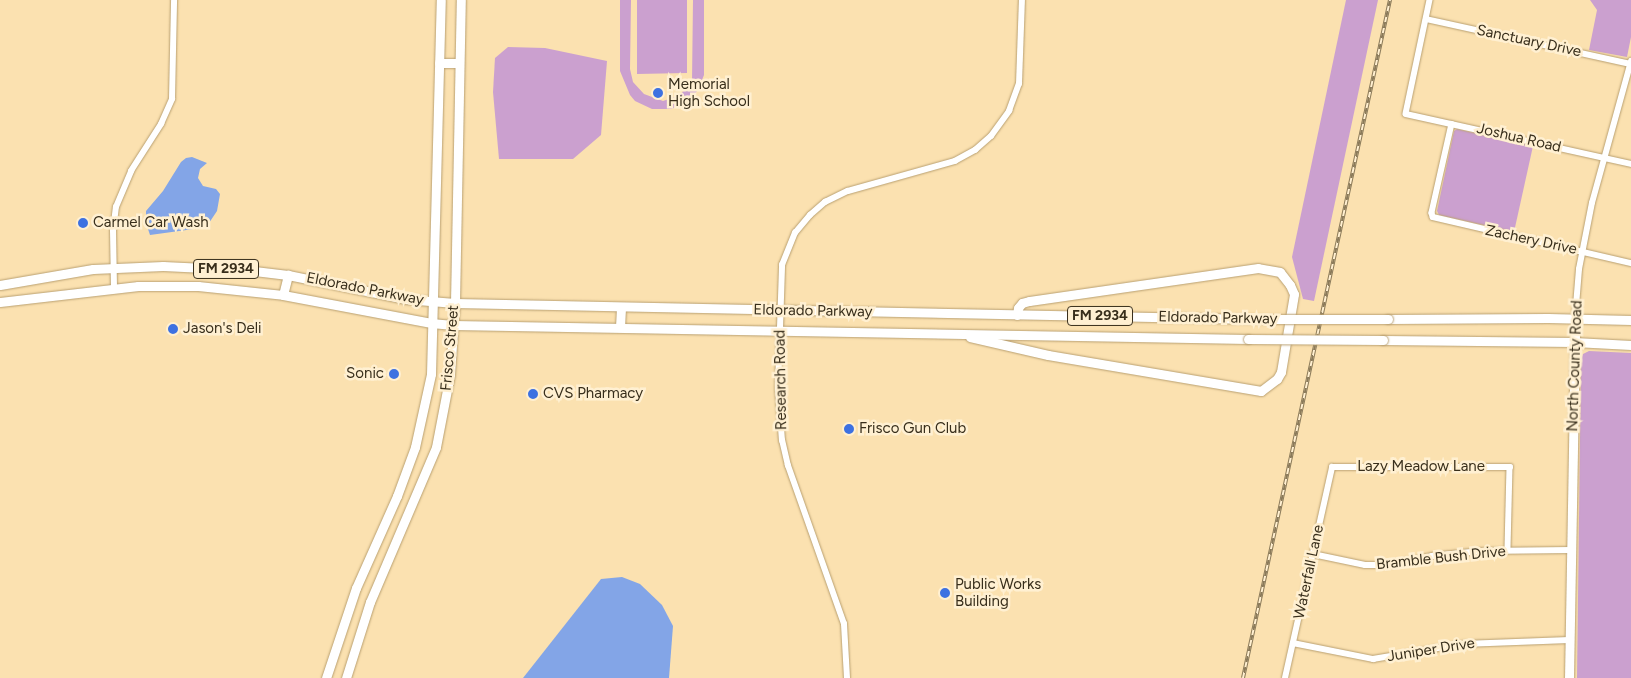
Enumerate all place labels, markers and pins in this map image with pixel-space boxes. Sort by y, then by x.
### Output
place label: Memorial High School [668,75,750,110]
marker: Memorial High School [652,87,664,99]
place label: Carmel Car Wash [93,214,209,232]
marker: Carmel Car Wash [77,217,89,229]
place label: Jason's Deli [183,320,261,338]
marker: Jason's Deli [167,323,179,335]
place label: Sonic [346,365,384,383]
marker: Sonic [388,368,400,380]
place label: CVS Pharmacy [543,385,643,403]
marker: CVS Pharmacy [527,388,539,400]
place label: Frisco Gun Club [859,420,966,438]
marker: Frisco Gun Club [843,423,855,435]
place label: Public Works Building [955,575,1041,610]
marker: Public Works Building [939,587,951,599]

